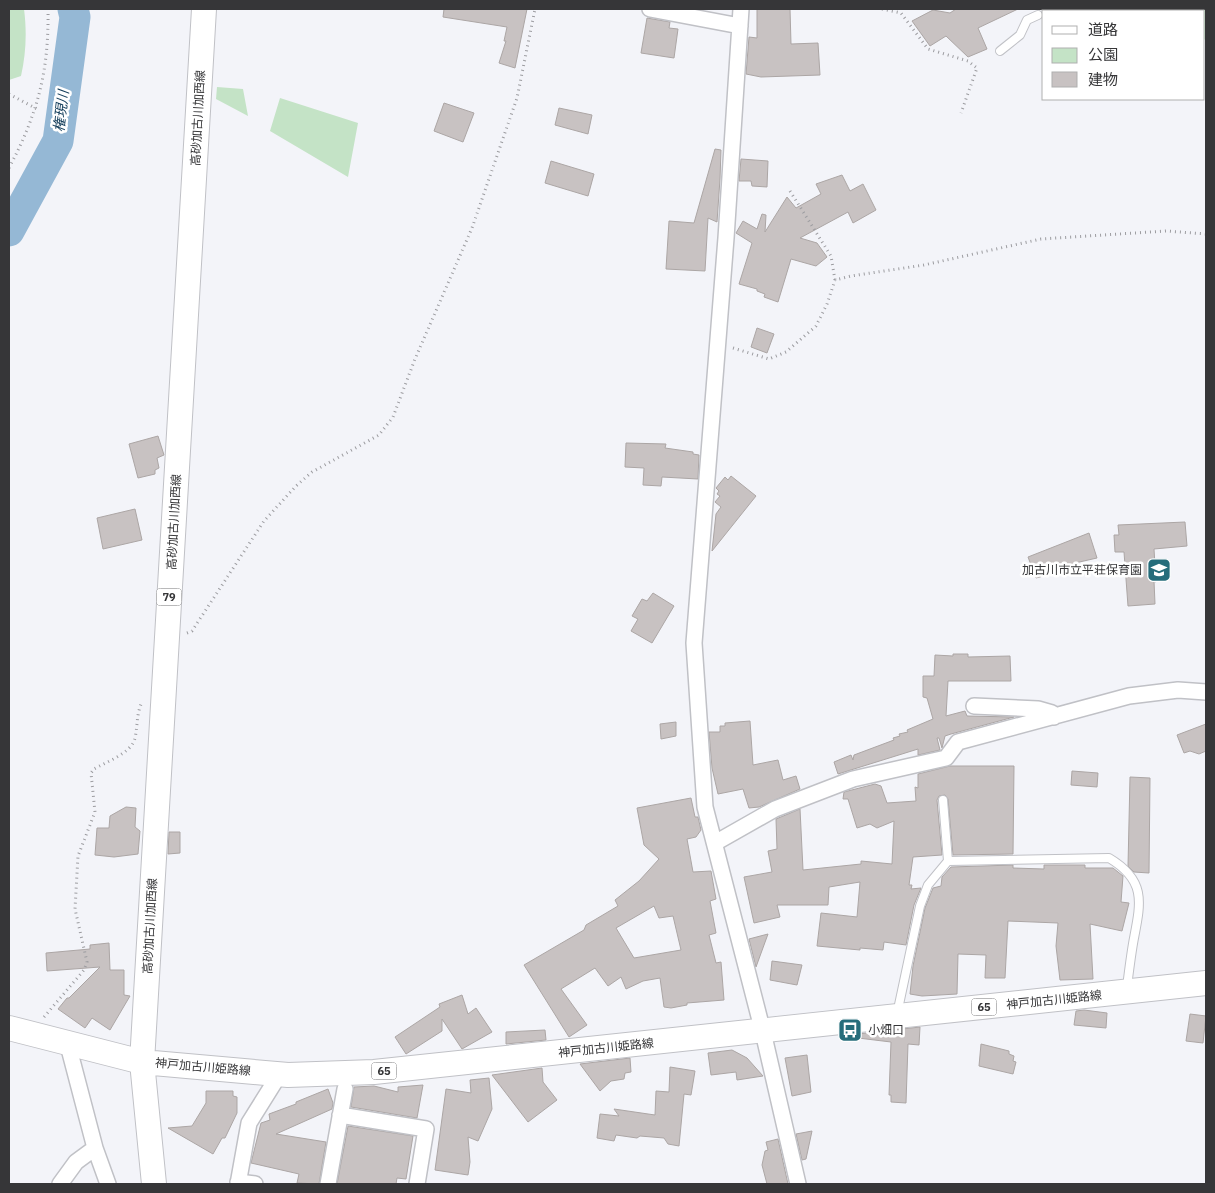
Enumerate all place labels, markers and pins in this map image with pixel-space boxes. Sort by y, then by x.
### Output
school or university icon: 加古川市立平荘保育園 [1146,557,1172,583]
place label: 加古川市立平荘保育園 [1022,562,1142,577]
bus stop icon: 小畑口 [837,1017,863,1043]
place label: 小畑口 [868,1022,904,1037]

